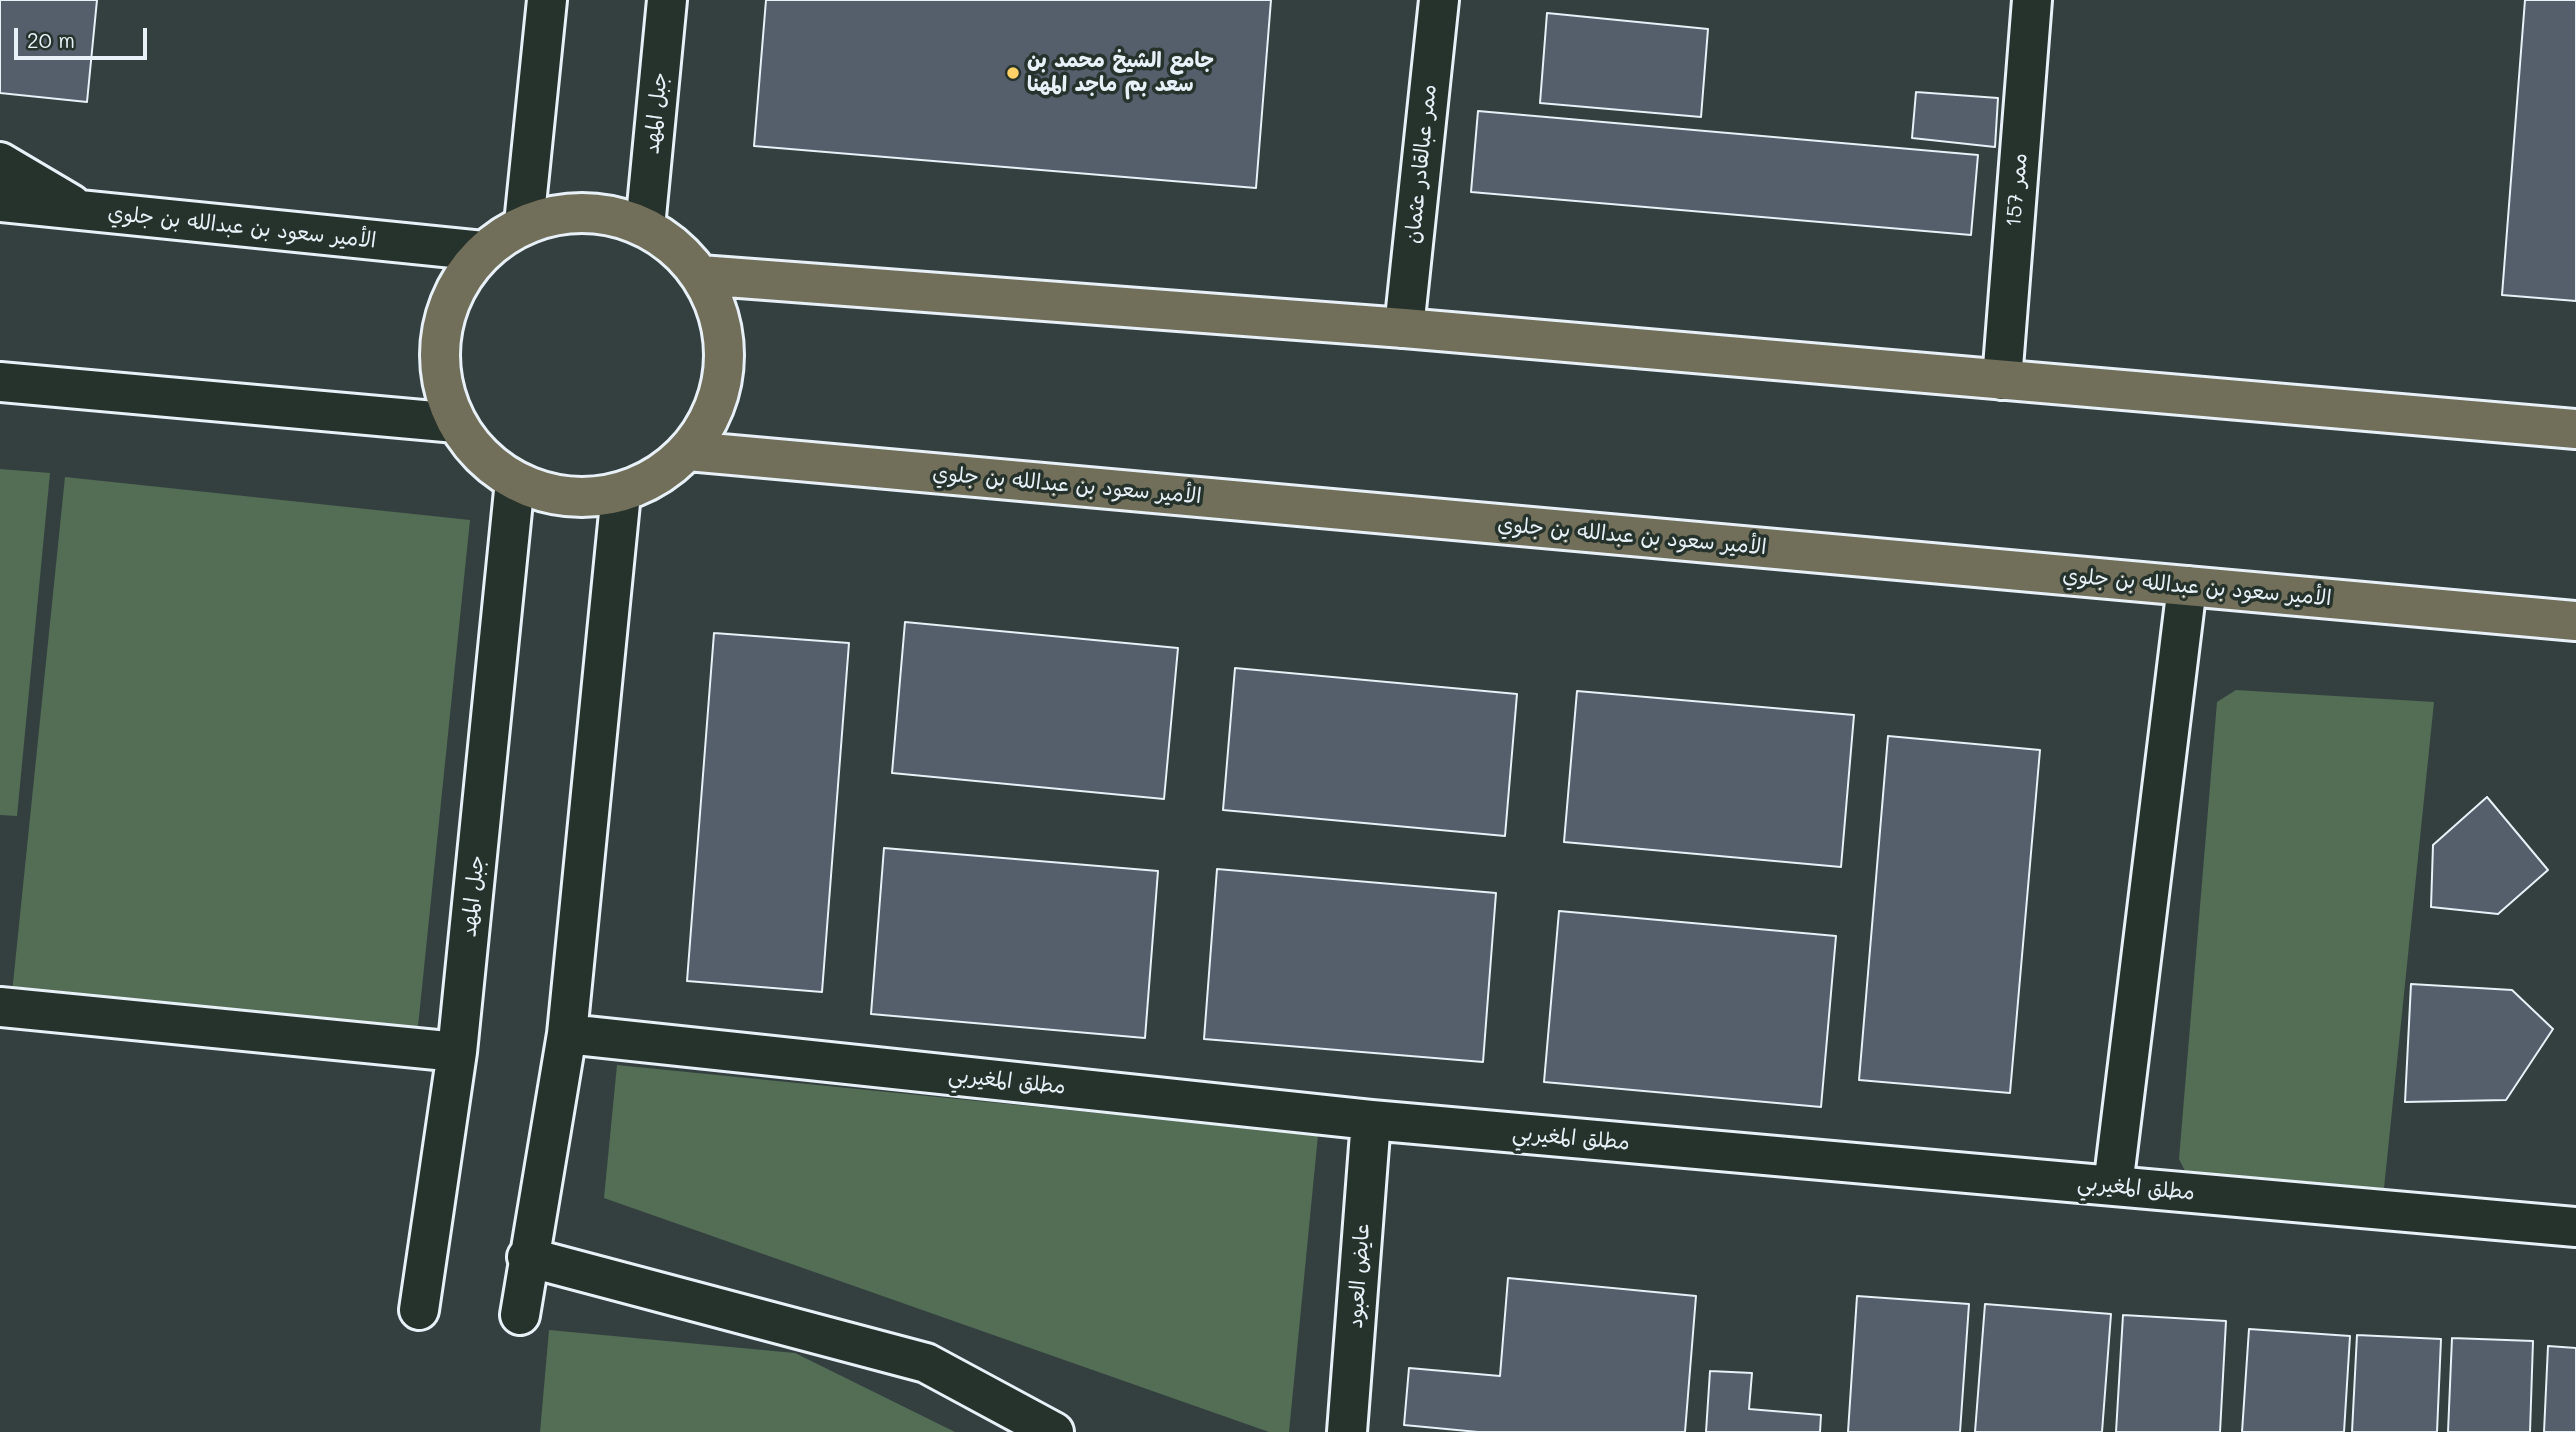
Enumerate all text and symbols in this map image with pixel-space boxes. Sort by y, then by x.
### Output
scale bar [18,14,150,58]
text: 20 m [27,26,75,53]
place label: جامع الشيخ محمد بن سعد بم ماجد المهنا [1027,48,1214,98]
marker: جامع الشيخ محمد بن سعد بم ماجد المهنا [1005,65,1021,81]
street label: جبل المهد [639,71,673,155]
street label: ممر عبالقادر عثمان [1400,83,1442,245]
street label: ممر 157 [2001,152,2033,228]
street label: الأمير سعود بن عبدالله بن جلوي [107,200,377,254]
street label: الأمير سعود بن عبدالله بن جلوي [932,461,1202,509]
street label: الأمير سعود بن عبدالله بن جلوي [1497,512,1767,560]
street label: الأمير سعود بن عبدالله بن جلوي [2062,563,2332,611]
street label: جبل المهد [456,854,490,938]
street label: مطلق المغيربي [947,1062,1067,1100]
street label: مطلق المغيربي [1511,1120,1631,1156]
street label: مطلق المغيربي [2076,1170,2196,1206]
street label: عايض العبود [1343,1223,1375,1329]

